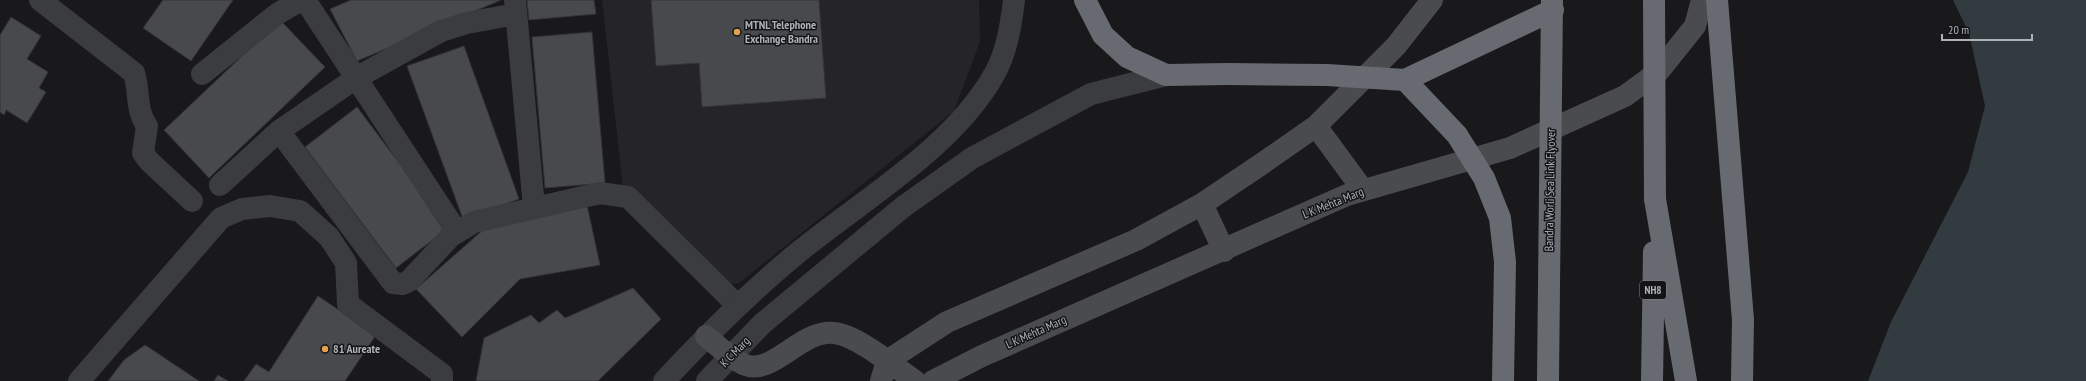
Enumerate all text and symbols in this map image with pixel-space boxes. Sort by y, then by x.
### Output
scale bar [1942,16,2032,42]
place label: MTNL Telephone Exchange Bandra [745,17,818,46]
text: 20 m [1948,22,1969,37]
marker: MTNL Telephone Exchange Bandra [732,27,742,37]
street label: Bandra Worli Sea Link Flyover [1541,128,1558,252]
street label: L K Mehta Marg [1300,183,1366,222]
road number: NH8 [1640,281,1666,299]
street label: L K Mehta Marg [1003,312,1068,352]
street label: K C Marg [716,333,753,370]
place label: 81 Aureate [333,341,380,356]
marker: 81 Aureate [320,344,330,354]

